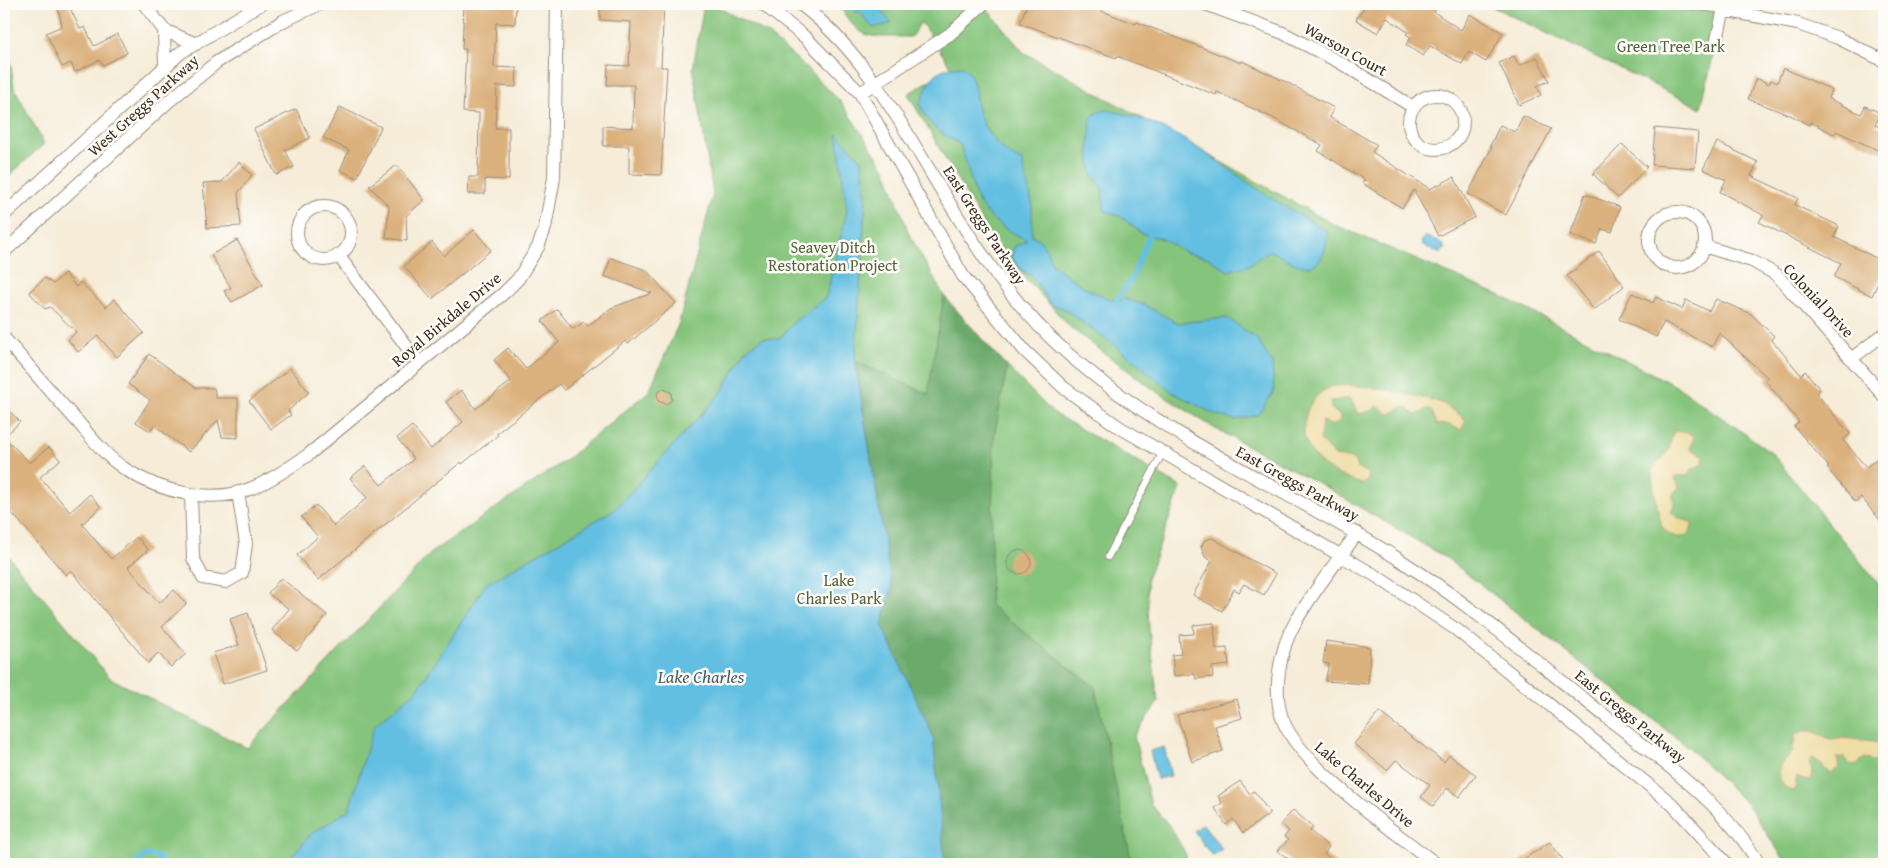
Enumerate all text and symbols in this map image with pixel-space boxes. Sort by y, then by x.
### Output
street label: Warson Court [1300,16,1392,82]
park label: Green Tree Park [1617,34,1726,58]
street label: West Greggs Parkway [82,48,204,162]
street label: East Greggs Parkway [937,161,1033,289]
park label: Seavey Ditch Restoration Project [768,235,898,277]
street label: Colonial Drive [1778,257,1860,343]
street label: Royal Birkdale Drive [386,266,506,372]
street label: East Greggs Parkway [1232,439,1364,527]
park label: Lake Charles Park [797,568,882,610]
water label: Lake Charles [657,663,745,690]
street label: East Greggs Parkway [1570,663,1692,769]
street label: Lake Charles Drive [1310,735,1420,833]

